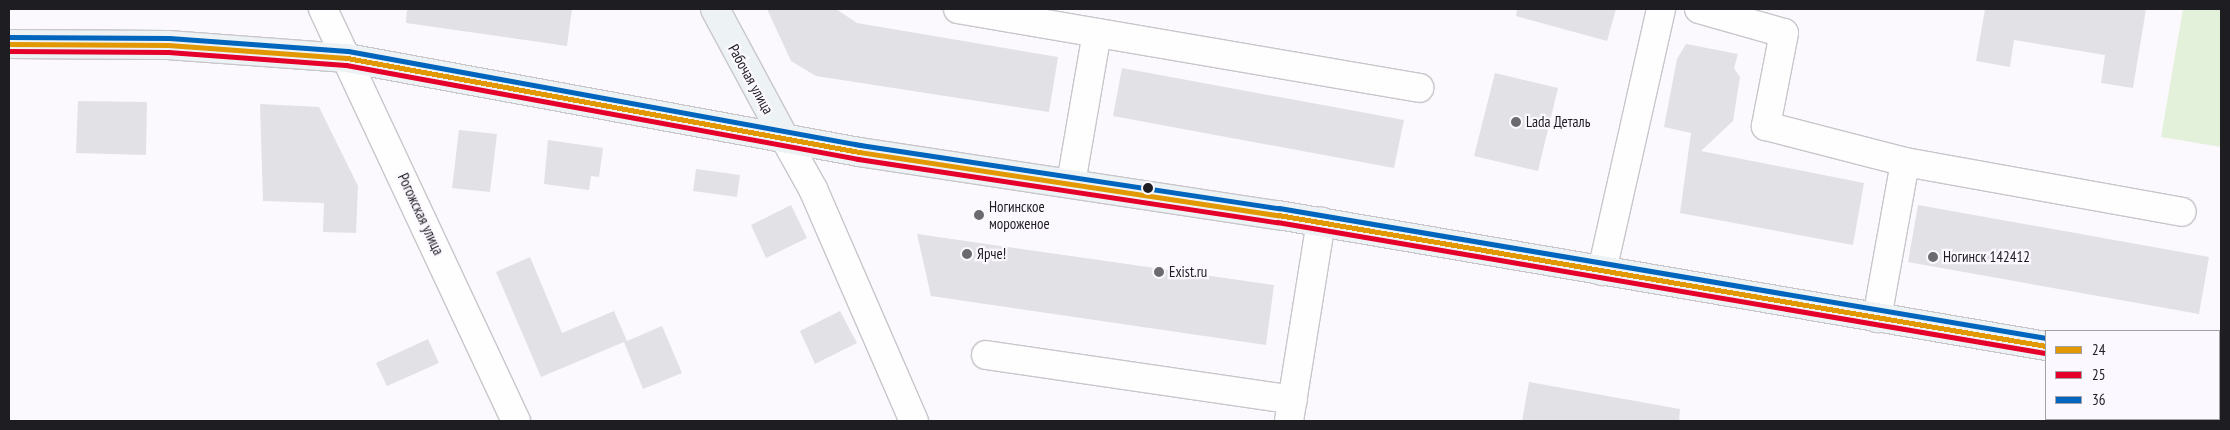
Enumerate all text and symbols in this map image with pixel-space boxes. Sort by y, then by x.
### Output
street label: Рабочая улица [724,41,778,117]
place label: Lada Деталь [1526,113,1590,131]
marker: Lada Деталь [1510,116,1522,128]
street label: Рогожская улица [394,170,448,258]
unlabelled marker [1143,183,1153,193]
place label: Ногинское мороженое [989,197,1050,232]
marker: Ногинское мороженое [973,209,985,221]
place label: Ярче! [977,245,1006,263]
marker: Ярче! [961,248,973,260]
place label: Ногинск 142412 [1943,248,2030,266]
marker: Ногинск 142412 [1927,251,1939,263]
place label: Exist.ru [1169,263,1207,281]
marker: Exist.ru [1153,266,1165,278]
legend [2045,330,2220,420]
text: 24 [2092,340,2106,359]
text: 25 [2092,365,2106,384]
text: 36 [2092,390,2106,409]

